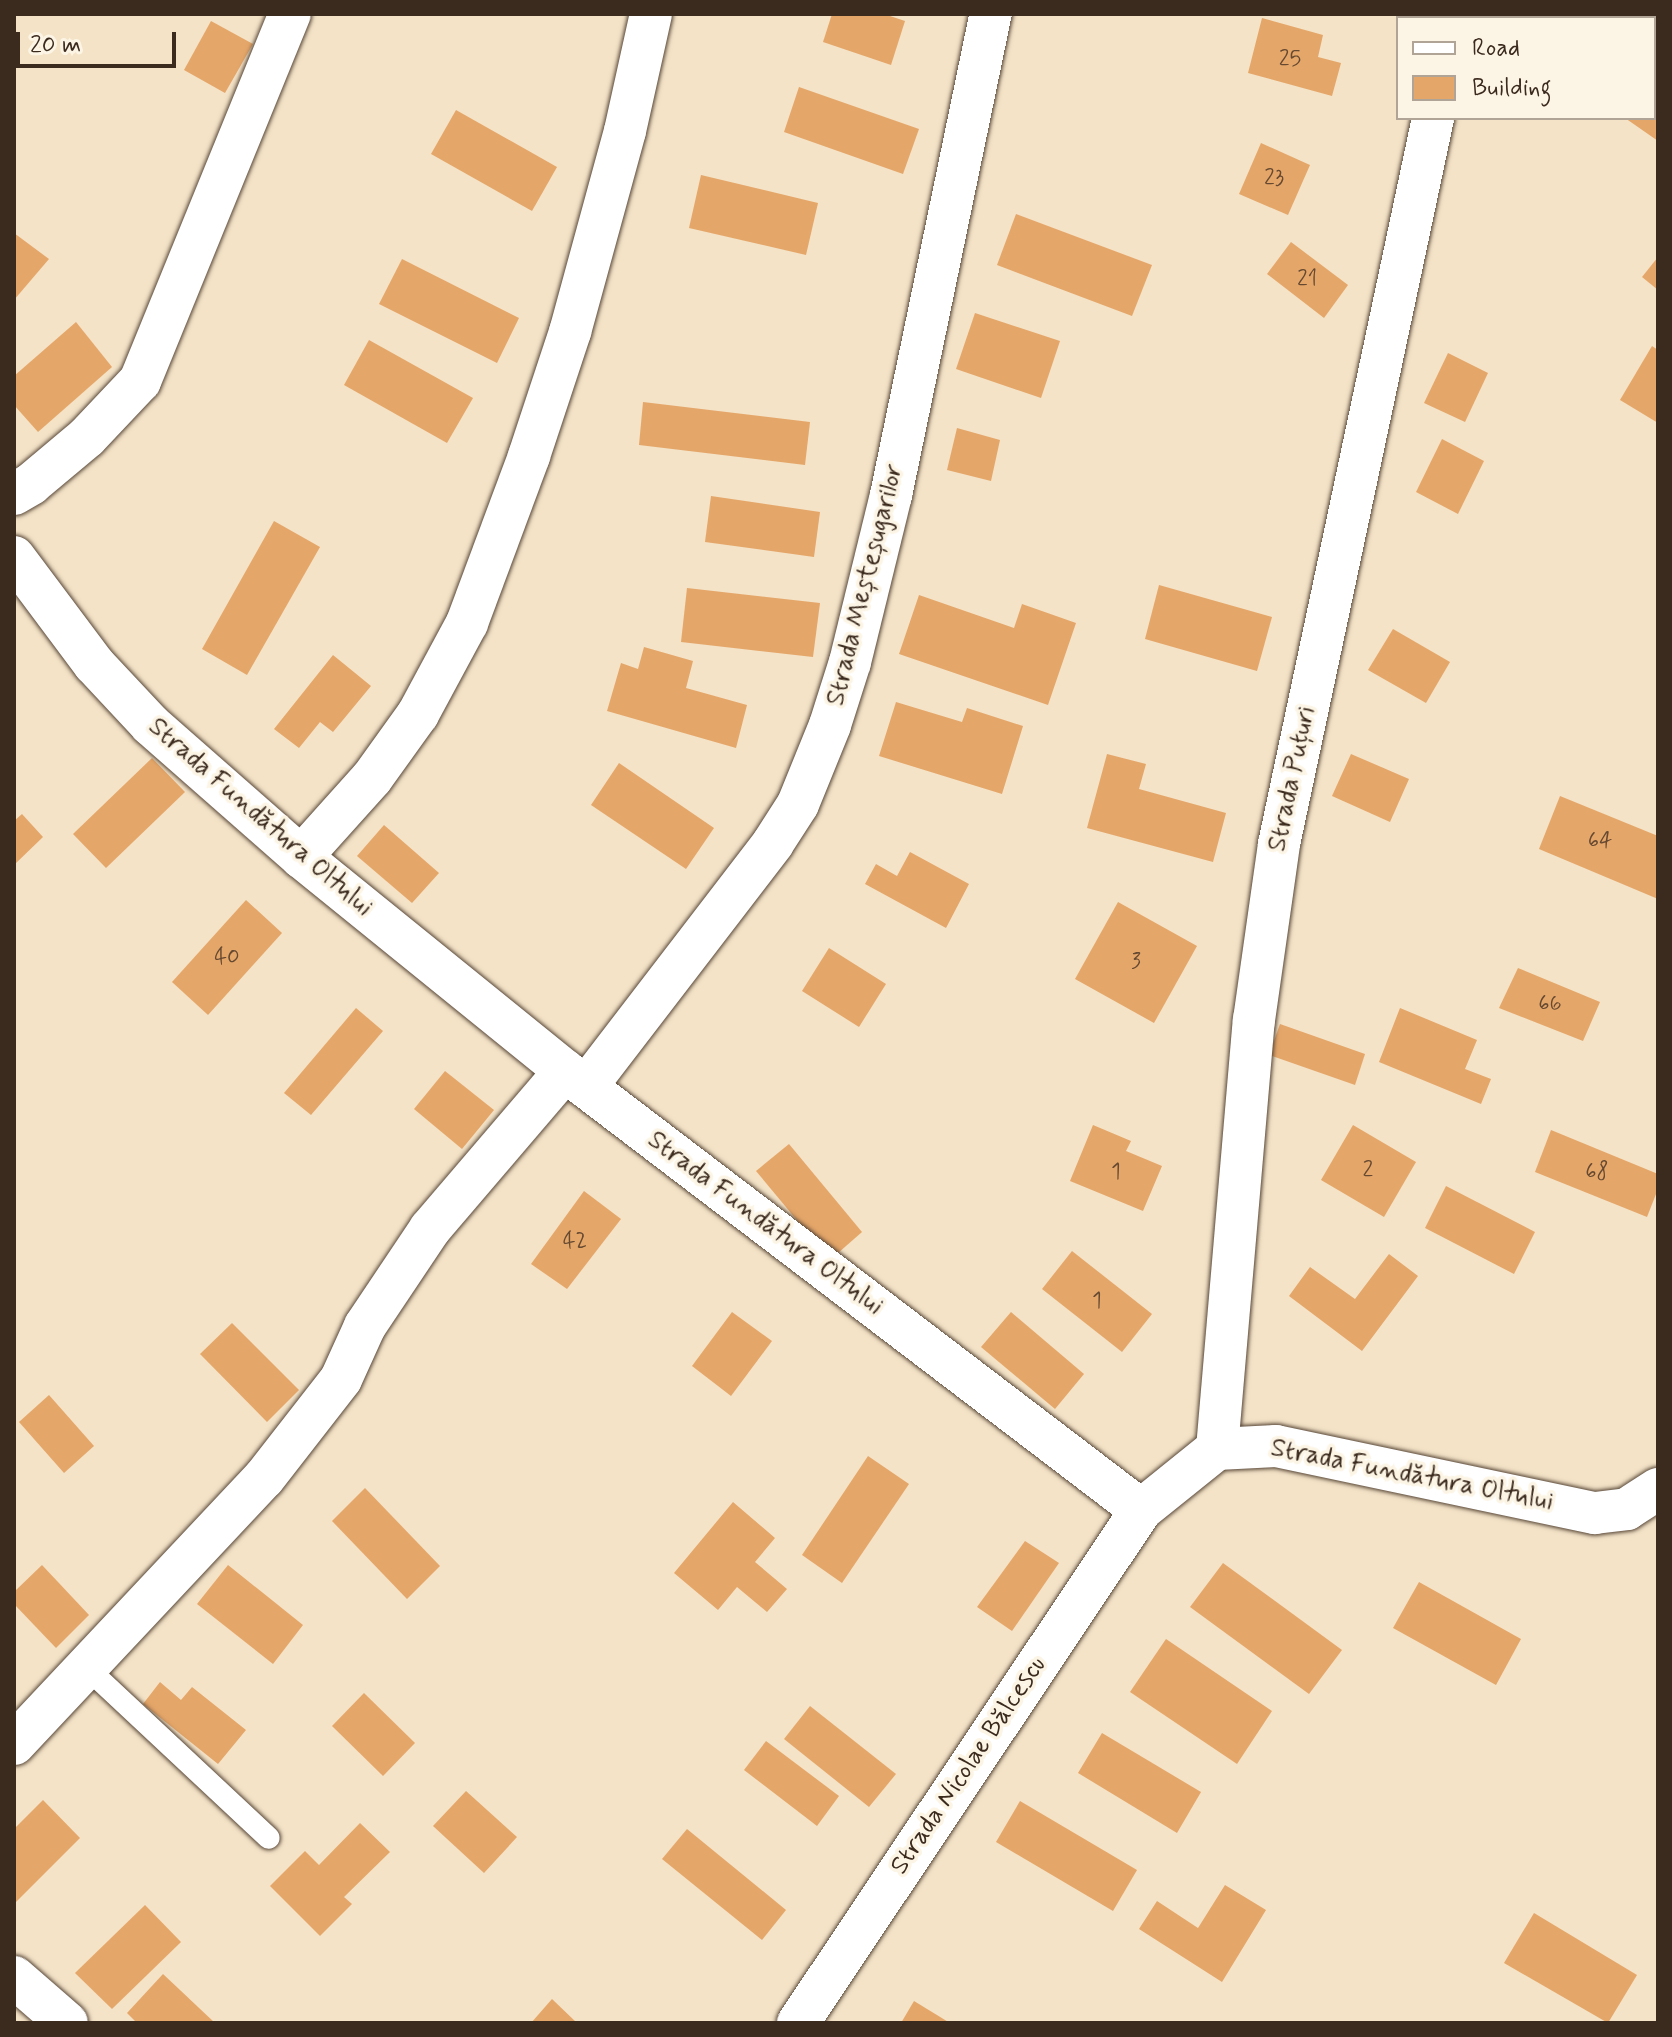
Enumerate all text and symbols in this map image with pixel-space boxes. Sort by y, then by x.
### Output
scale bar [20,16,180,66]
legend [1396,16,1656,120]
text: 20 m [30,30,81,61]
text: Road [1472,33,1520,64]
house number: 25 [1279,47,1301,73]
text: Building [1472,73,1552,104]
house number: 23 [1264,166,1284,192]
house number: 21 [1297,267,1317,293]
street label: Strada Meșteșugarilor [821,461,911,709]
street label: Strada Puțuri [1263,704,1323,854]
street label: Strada Fundătura Oltului [144,714,376,922]
house number: 64 [1588,829,1612,855]
house number: 40 [214,945,240,971]
house number: 3 [1131,950,1141,976]
house number: 66 [1538,992,1562,1018]
street label: Strada Fundătura Oltului [644,1127,886,1321]
house number: 2 [1363,1158,1373,1184]
house number: 1 [1111,1160,1121,1186]
house number: 68 [1585,1160,1609,1186]
house number: 42 [563,1229,587,1255]
house number: 1 [1092,1289,1102,1315]
street label: Strada Fundătura Oltului [1271,1434,1553,1518]
street label: Strada Nicolae Bălcescu [884,1650,1054,1882]

